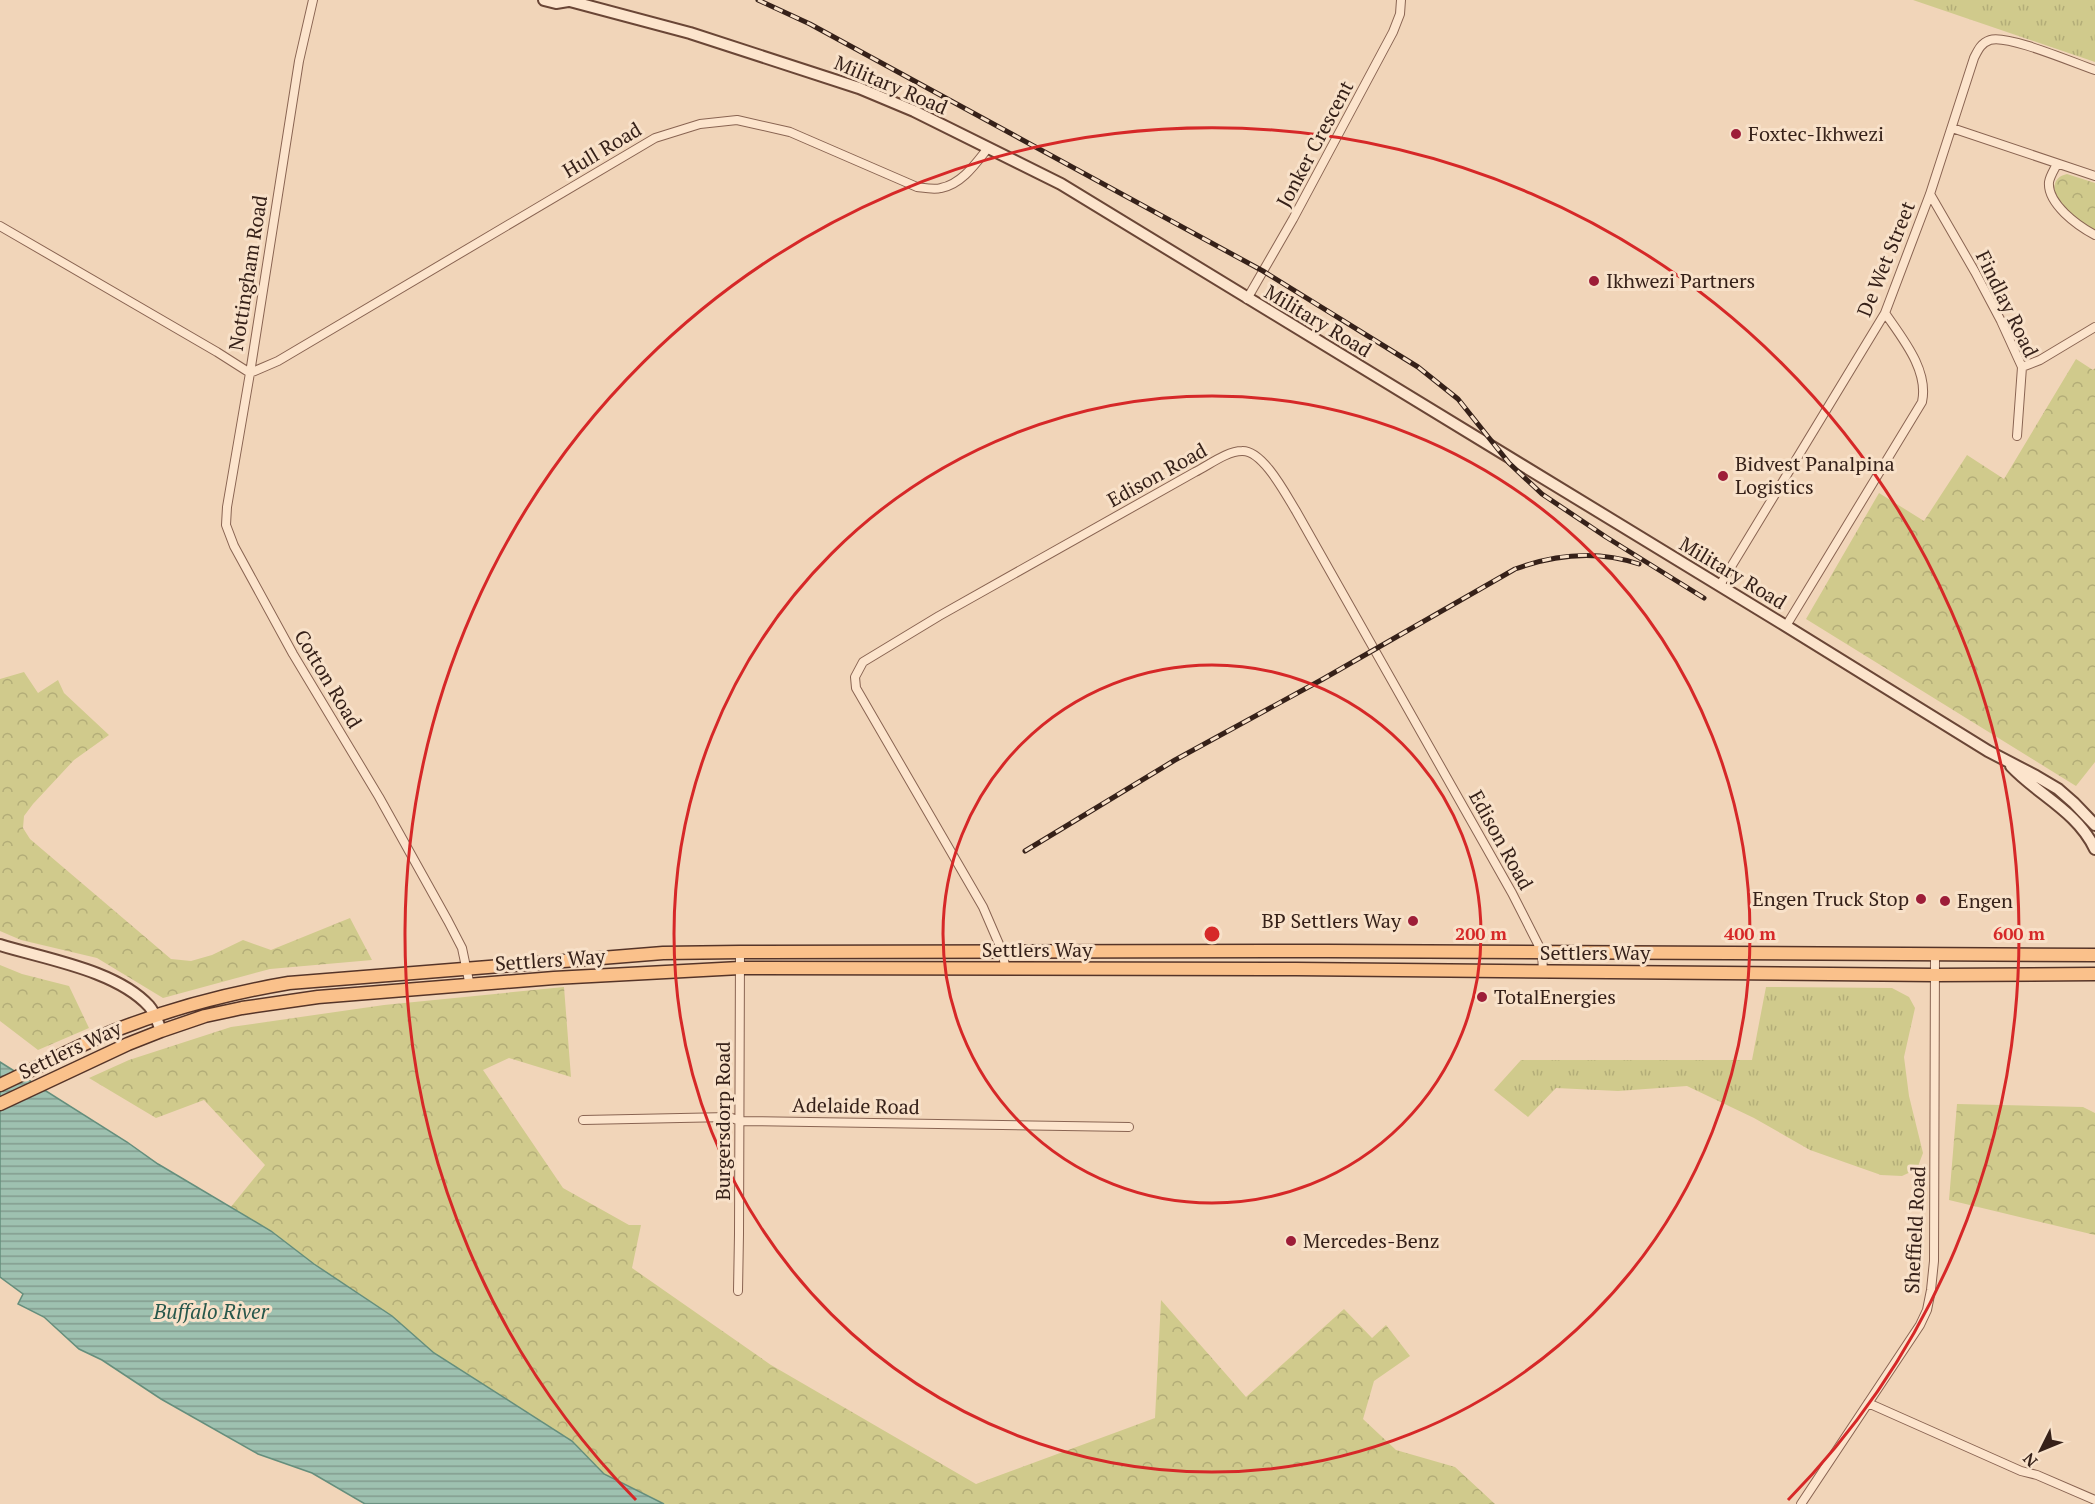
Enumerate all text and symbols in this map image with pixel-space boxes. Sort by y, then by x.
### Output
street label: Military Road [830,49,952,121]
street label: Jonker Crescent [1270,75,1360,212]
street label: Hull Road [557,115,646,184]
place label: Foxtec-Ikhwezi [1748,120,1884,147]
marker: Foxtec-Ikhwezi [1729,127,1743,141]
street label: Nottingham Road [222,193,273,353]
street label: De Wet Street [1850,197,1921,321]
street label: Findlay Road [1970,246,2045,362]
place label: Ikhwezi Partners [1606,267,1755,294]
marker: Ikhwezi Partners [1587,274,1601,288]
street label: Military Road [1260,278,1377,363]
street label: Edison Road [1102,436,1211,513]
place label: Bidvest Panalpina Logistics [1735,450,1895,500]
marker: Bidvest Panalpina Logistics [1716,469,1730,483]
street label: Military Road [1675,530,1792,615]
street label: Cotton Road [288,624,368,733]
street label: Edison Road [1463,785,1540,894]
place label: Engen Truck Stop [1752,885,1909,912]
place label: Engen [1957,887,2013,914]
marker: Engen Truck Stop [1914,892,1928,906]
marker: Engen [1938,894,1952,908]
place label: BP Settlers Way [1261,907,1402,934]
marker: BP Settlers Way [1406,914,1420,928]
text: 200 m [1455,921,1507,945]
text: 400 m [1724,921,1776,945]
text: 600 m [1993,921,2045,945]
centre of rings [1202,924,1222,944]
street label: Settlers Way [982,936,1093,963]
street label: Settlers Way [1540,939,1651,966]
street label: Settlers Way [494,942,607,977]
place label: TotalEnergies [1494,983,1616,1010]
marker: TotalEnergies [1475,990,1489,1004]
street label: Settlers Way [14,1014,126,1085]
street label: Burgersdorp Road [709,1041,736,1201]
street label: Adelaide Road [792,1091,920,1120]
street label: Sheffield Road [1898,1165,1931,1295]
place label: Mercedes-Benz [1303,1227,1439,1254]
marker: Mercedes-Benz [1284,1234,1298,1248]
water label: Buffalo River [152,1297,269,1325]
north arrow [2011,1420,2071,1480]
text: N [2018,1448,2042,1472]

